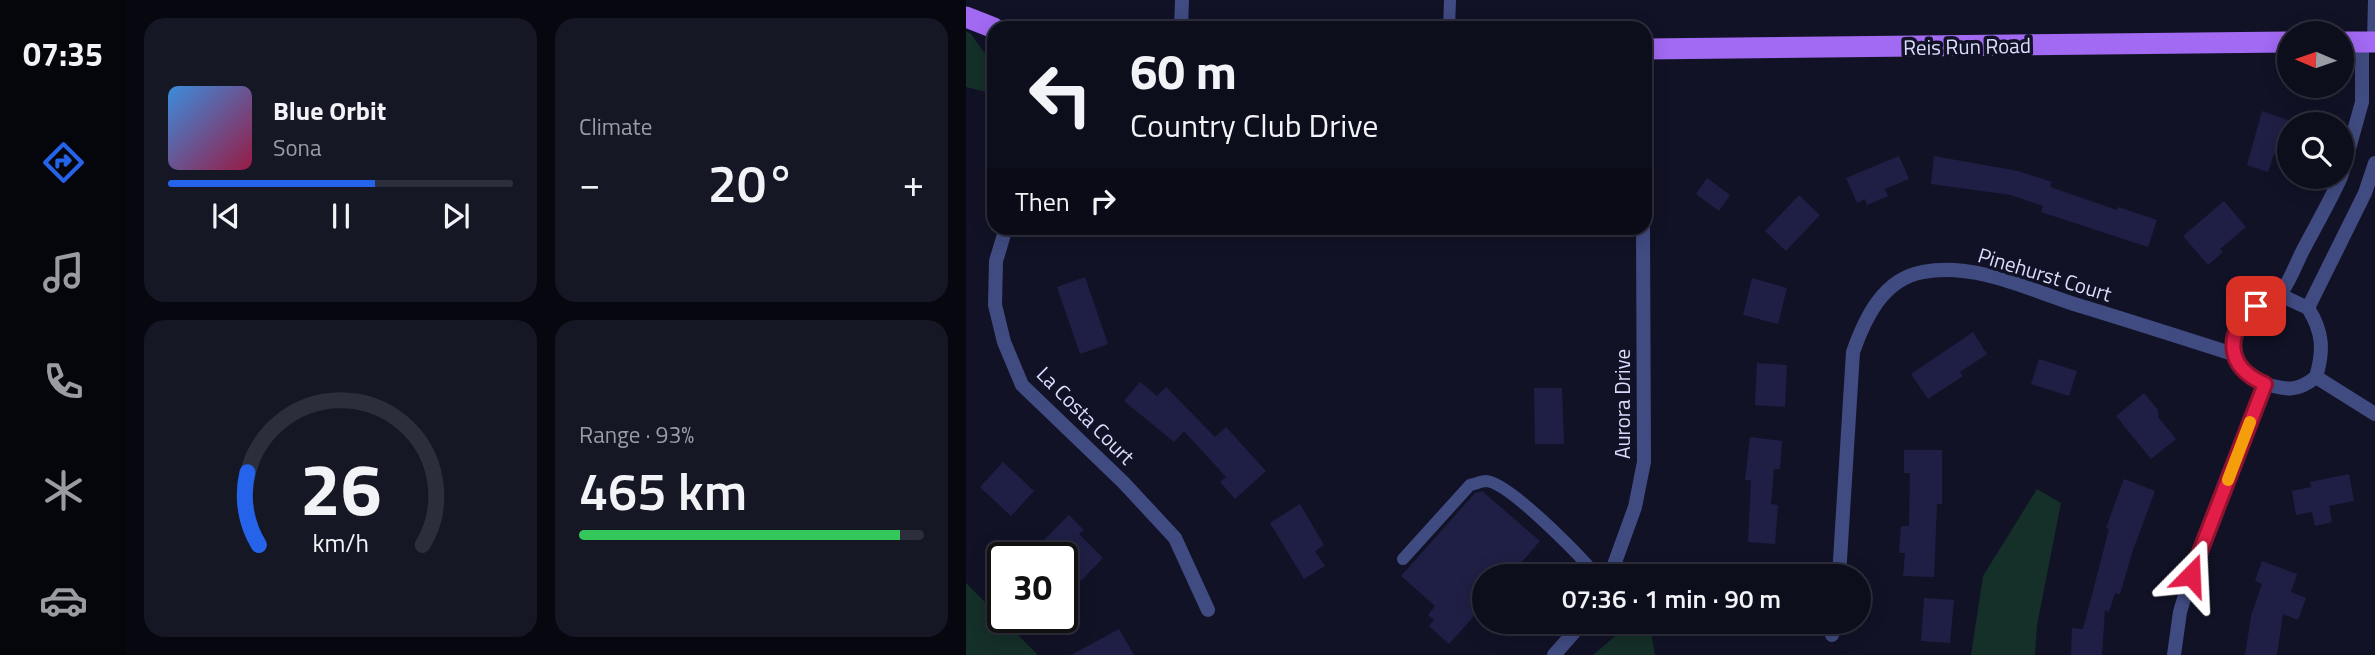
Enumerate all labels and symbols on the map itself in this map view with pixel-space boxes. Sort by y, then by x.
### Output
north arrow [2277,21,2354,98]
street label: Reis Run Road [1903,29,2031,63]
street label: Pinehurst Court [1974,238,2116,310]
pin [2226,276,2286,336]
street label: Aurora Drive [1606,349,1638,459]
street label: La Costa Court [1029,358,1143,472]
position arrow [2154,538,2228,612]
speed limit sign: 30 [987,542,1078,633]

